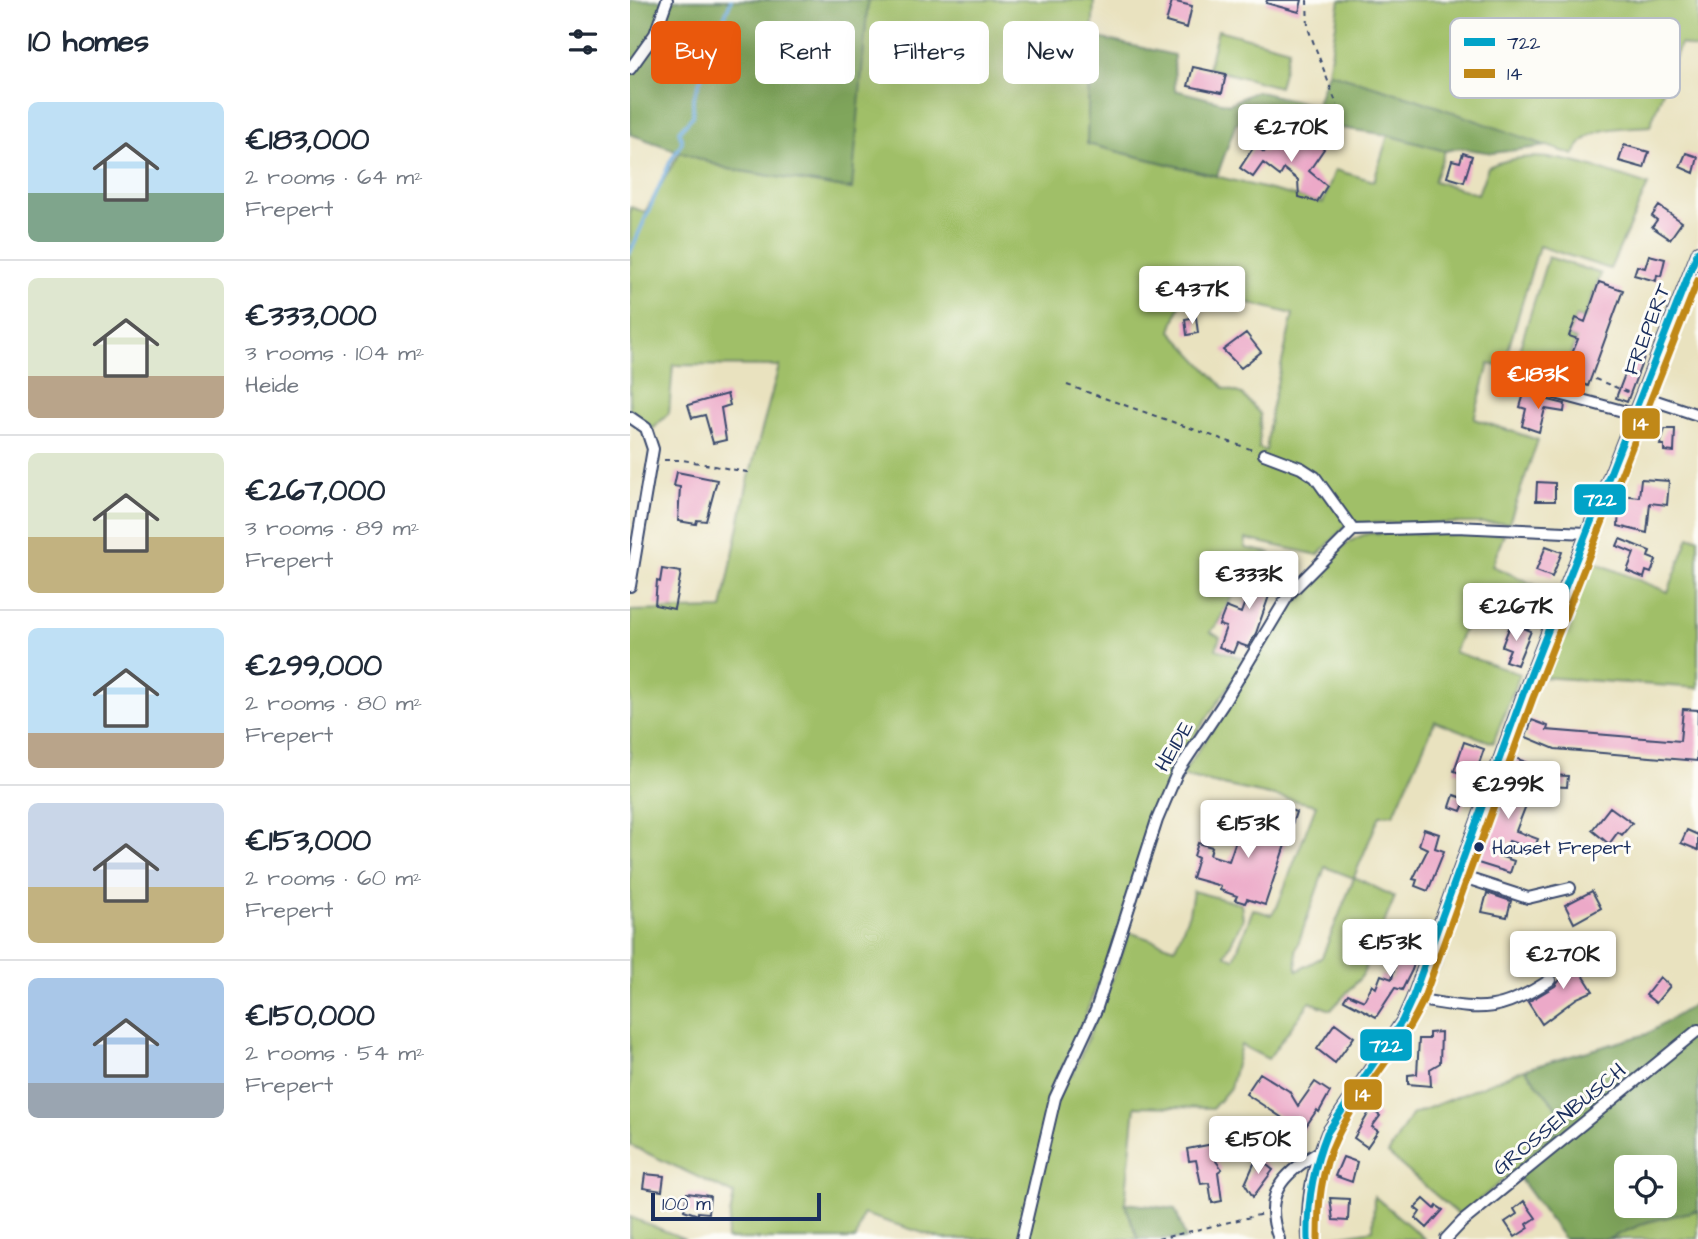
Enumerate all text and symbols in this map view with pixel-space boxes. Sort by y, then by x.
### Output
legend [1450,18,1680,98]
text: 10 homes [28,21,149,63]
chip: Buy [651,21,741,84]
chip: Rent [755,21,855,84]
chip: Filters [869,21,989,84]
chip: New [1003,21,1099,84]
icon: filters [564,23,602,61]
text: 722 [1507,30,1541,57]
text: 14 [1507,61,1522,88]
pin: €270K [1242,104,1340,164]
text: €270K [1254,111,1328,143]
text: €183,000 [245,119,370,161]
icon: home [84,130,168,214]
text: 2 rooms · 64 m² [245,161,423,193]
text: Frepert [245,193,333,225]
pin: €437K [1143,266,1241,326]
text: €437K [1155,273,1229,305]
street label: FREPERT [1617,278,1679,379]
text: €333,000 [245,295,377,337]
icon: home [84,306,168,390]
text: 3 rooms · 104 m² [245,337,424,369]
pin: €183K [1489,352,1587,411]
text: €183K [1507,358,1569,390]
text: Heide [245,369,299,401]
line badge: 14 [1621,407,1661,440]
text: 14 [1633,411,1649,438]
text: €267,000 [245,470,385,512]
icon: home [84,481,168,565]
line badge: 722 [1573,483,1627,516]
text: 722 [1582,487,1617,514]
text: 3 rooms · 89 m² [245,512,419,544]
text: Frepert [245,544,333,576]
pin: €333K [1200,552,1298,611]
text: €333K [1215,558,1283,590]
pin: €267K [1467,584,1565,643]
text: €267K [1479,590,1553,622]
text: €299,000 [245,645,382,687]
icon: home [84,656,168,740]
text: 2 rooms · 80 m² [245,687,422,719]
street label: HEIDE [1148,715,1201,777]
text: Frepert [245,719,333,751]
pin: €299K [1459,762,1557,821]
text: €299K [1472,768,1544,800]
pin: €153K [1199,800,1297,860]
text: €153K [1216,807,1280,839]
text: €153,000 [245,820,371,862]
icon: home [84,831,168,915]
place label: Hauset Frepert [1492,835,1631,862]
marker: Hauset Frepert [1472,840,1486,854]
text: 2 rooms · 60 m² [245,862,422,894]
text: Frepert [245,894,333,926]
pin: €153K [1341,920,1439,979]
text: €153K [1358,926,1422,958]
pin: €270K [1514,932,1612,991]
text: €270K [1526,938,1600,970]
text: €150,000 [245,995,375,1037]
icon: home [84,1006,168,1090]
line badge: 722 [1359,1028,1413,1062]
text: 722 [1368,1033,1403,1060]
text: 2 rooms · 54 m² [245,1037,425,1069]
street label: GROSSENBUSCH [1486,1056,1632,1182]
text: Frepert [245,1069,333,1101]
line badge: 14 [1343,1078,1383,1111]
text: 14 [1355,1082,1371,1109]
pin: €150K [1209,1116,1307,1176]
text: €150K [1225,1123,1291,1155]
map controls [1614,1155,1677,1218]
button: locate [1614,1155,1677,1218]
scale bar [651,1190,821,1222]
text: 100 m [662,1191,711,1218]

